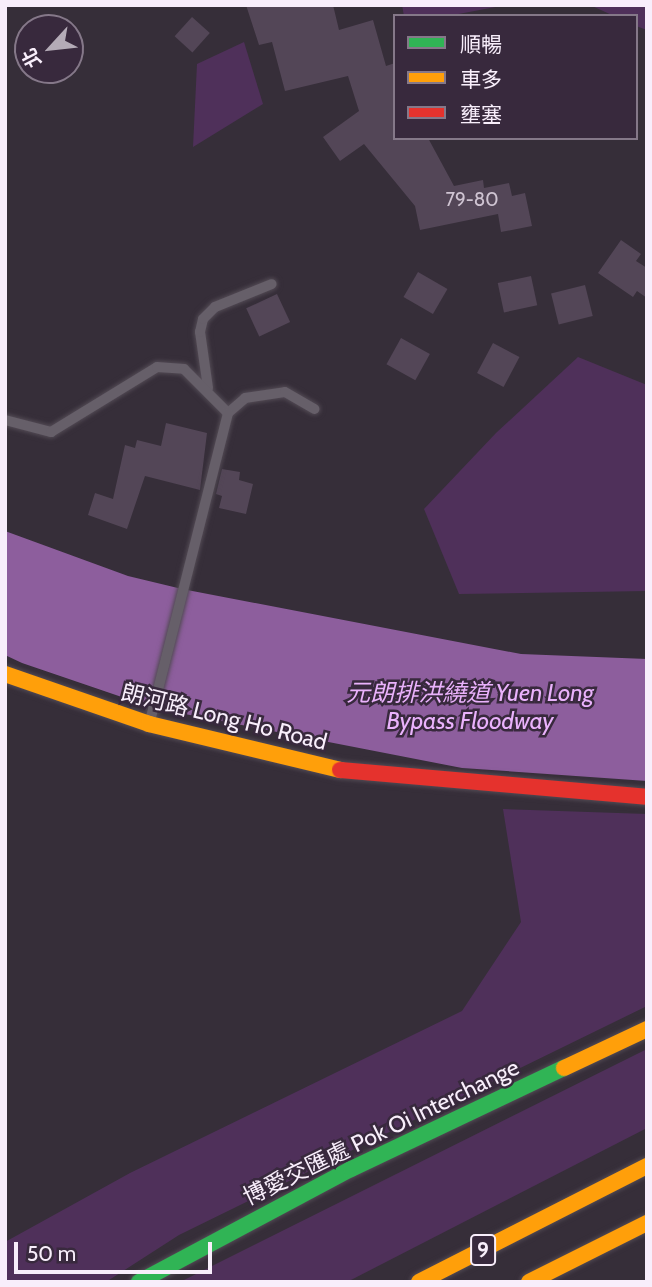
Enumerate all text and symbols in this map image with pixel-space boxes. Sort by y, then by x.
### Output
north arrow [14,14,84,84]
legend [393,14,638,140]
text: 順暢 [460,32,502,57]
text: 北 [17,44,46,72]
text: 車多 [460,67,502,92]
text: 壅塞 [460,102,502,127]
house number: 79-80 [445,189,499,211]
street label: 朗河路 Long Ho Road [118,678,330,756]
water label: 元朗排洪繞道 Yuen Long Bypass Floodway [346,679,594,735]
street label: 博愛交匯處 Pok Oi Interchange [239,1053,523,1211]
scale bar [18,1228,215,1272]
road number: 9 [469,1232,497,1268]
text: 50 m [27,1241,76,1266]

